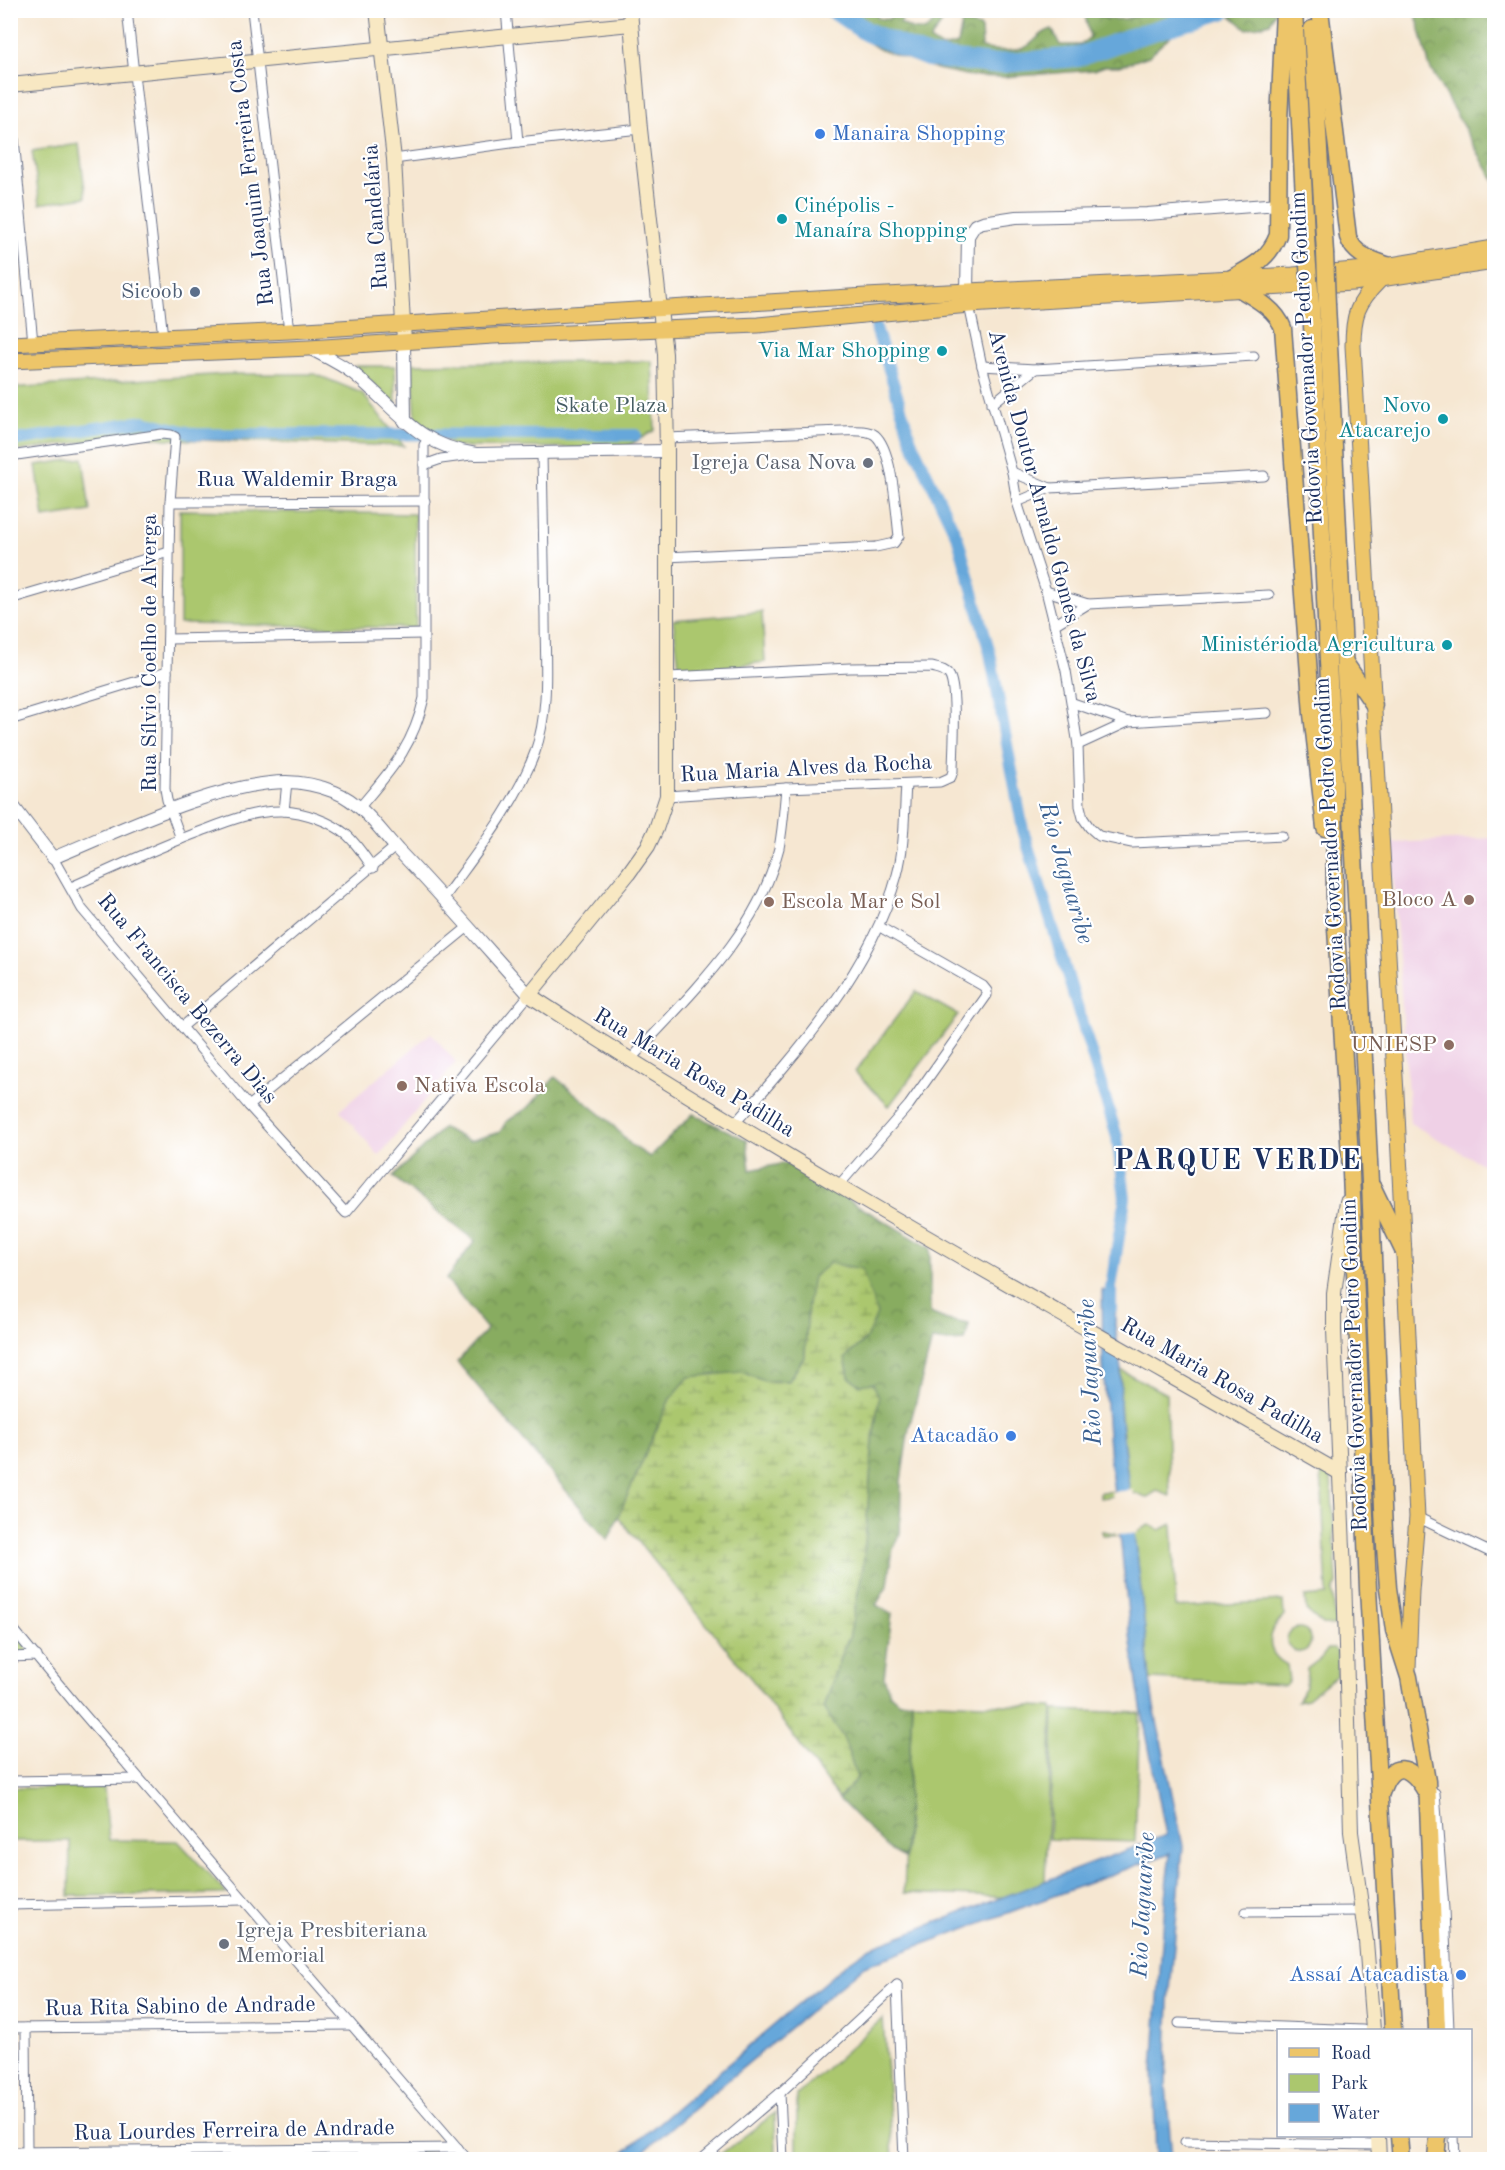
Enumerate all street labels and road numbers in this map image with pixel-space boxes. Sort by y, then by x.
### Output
street label: Rua Joaquim Ferreira Costa [224,39,278,307]
street label: Rua Candelária [360,143,392,291]
street label: Rodovia Governador Pedro Gondim [1287,191,1327,525]
street label: Avenida Doutor Arnaldo Gomes da Silva [984,327,1104,705]
street label: Rua Waldemir Braga [196,469,398,491]
street label: Rua Sílvio Coelho de Alverga [139,514,161,792]
street label: Rodovia Governador Pedro Gondim [1311,677,1351,1011]
street label: Rua Maria Alves da Rocha [679,751,933,787]
street label: Rua Francisca Bezerra Dias [93,890,281,1108]
street label: Rua Maria Rosa Padilha [590,1004,798,1142]
street label: Rodovia Governador Pedro Gondim [1338,1198,1372,1532]
street label: Rua Maria Rosa Padilha [1117,1314,1327,1448]
street label: Rua Rita Sabino de Andrade [44,1994,316,2020]
street label: Rua Lourdes Ferreira de Andrade [73,2117,395,2145]

